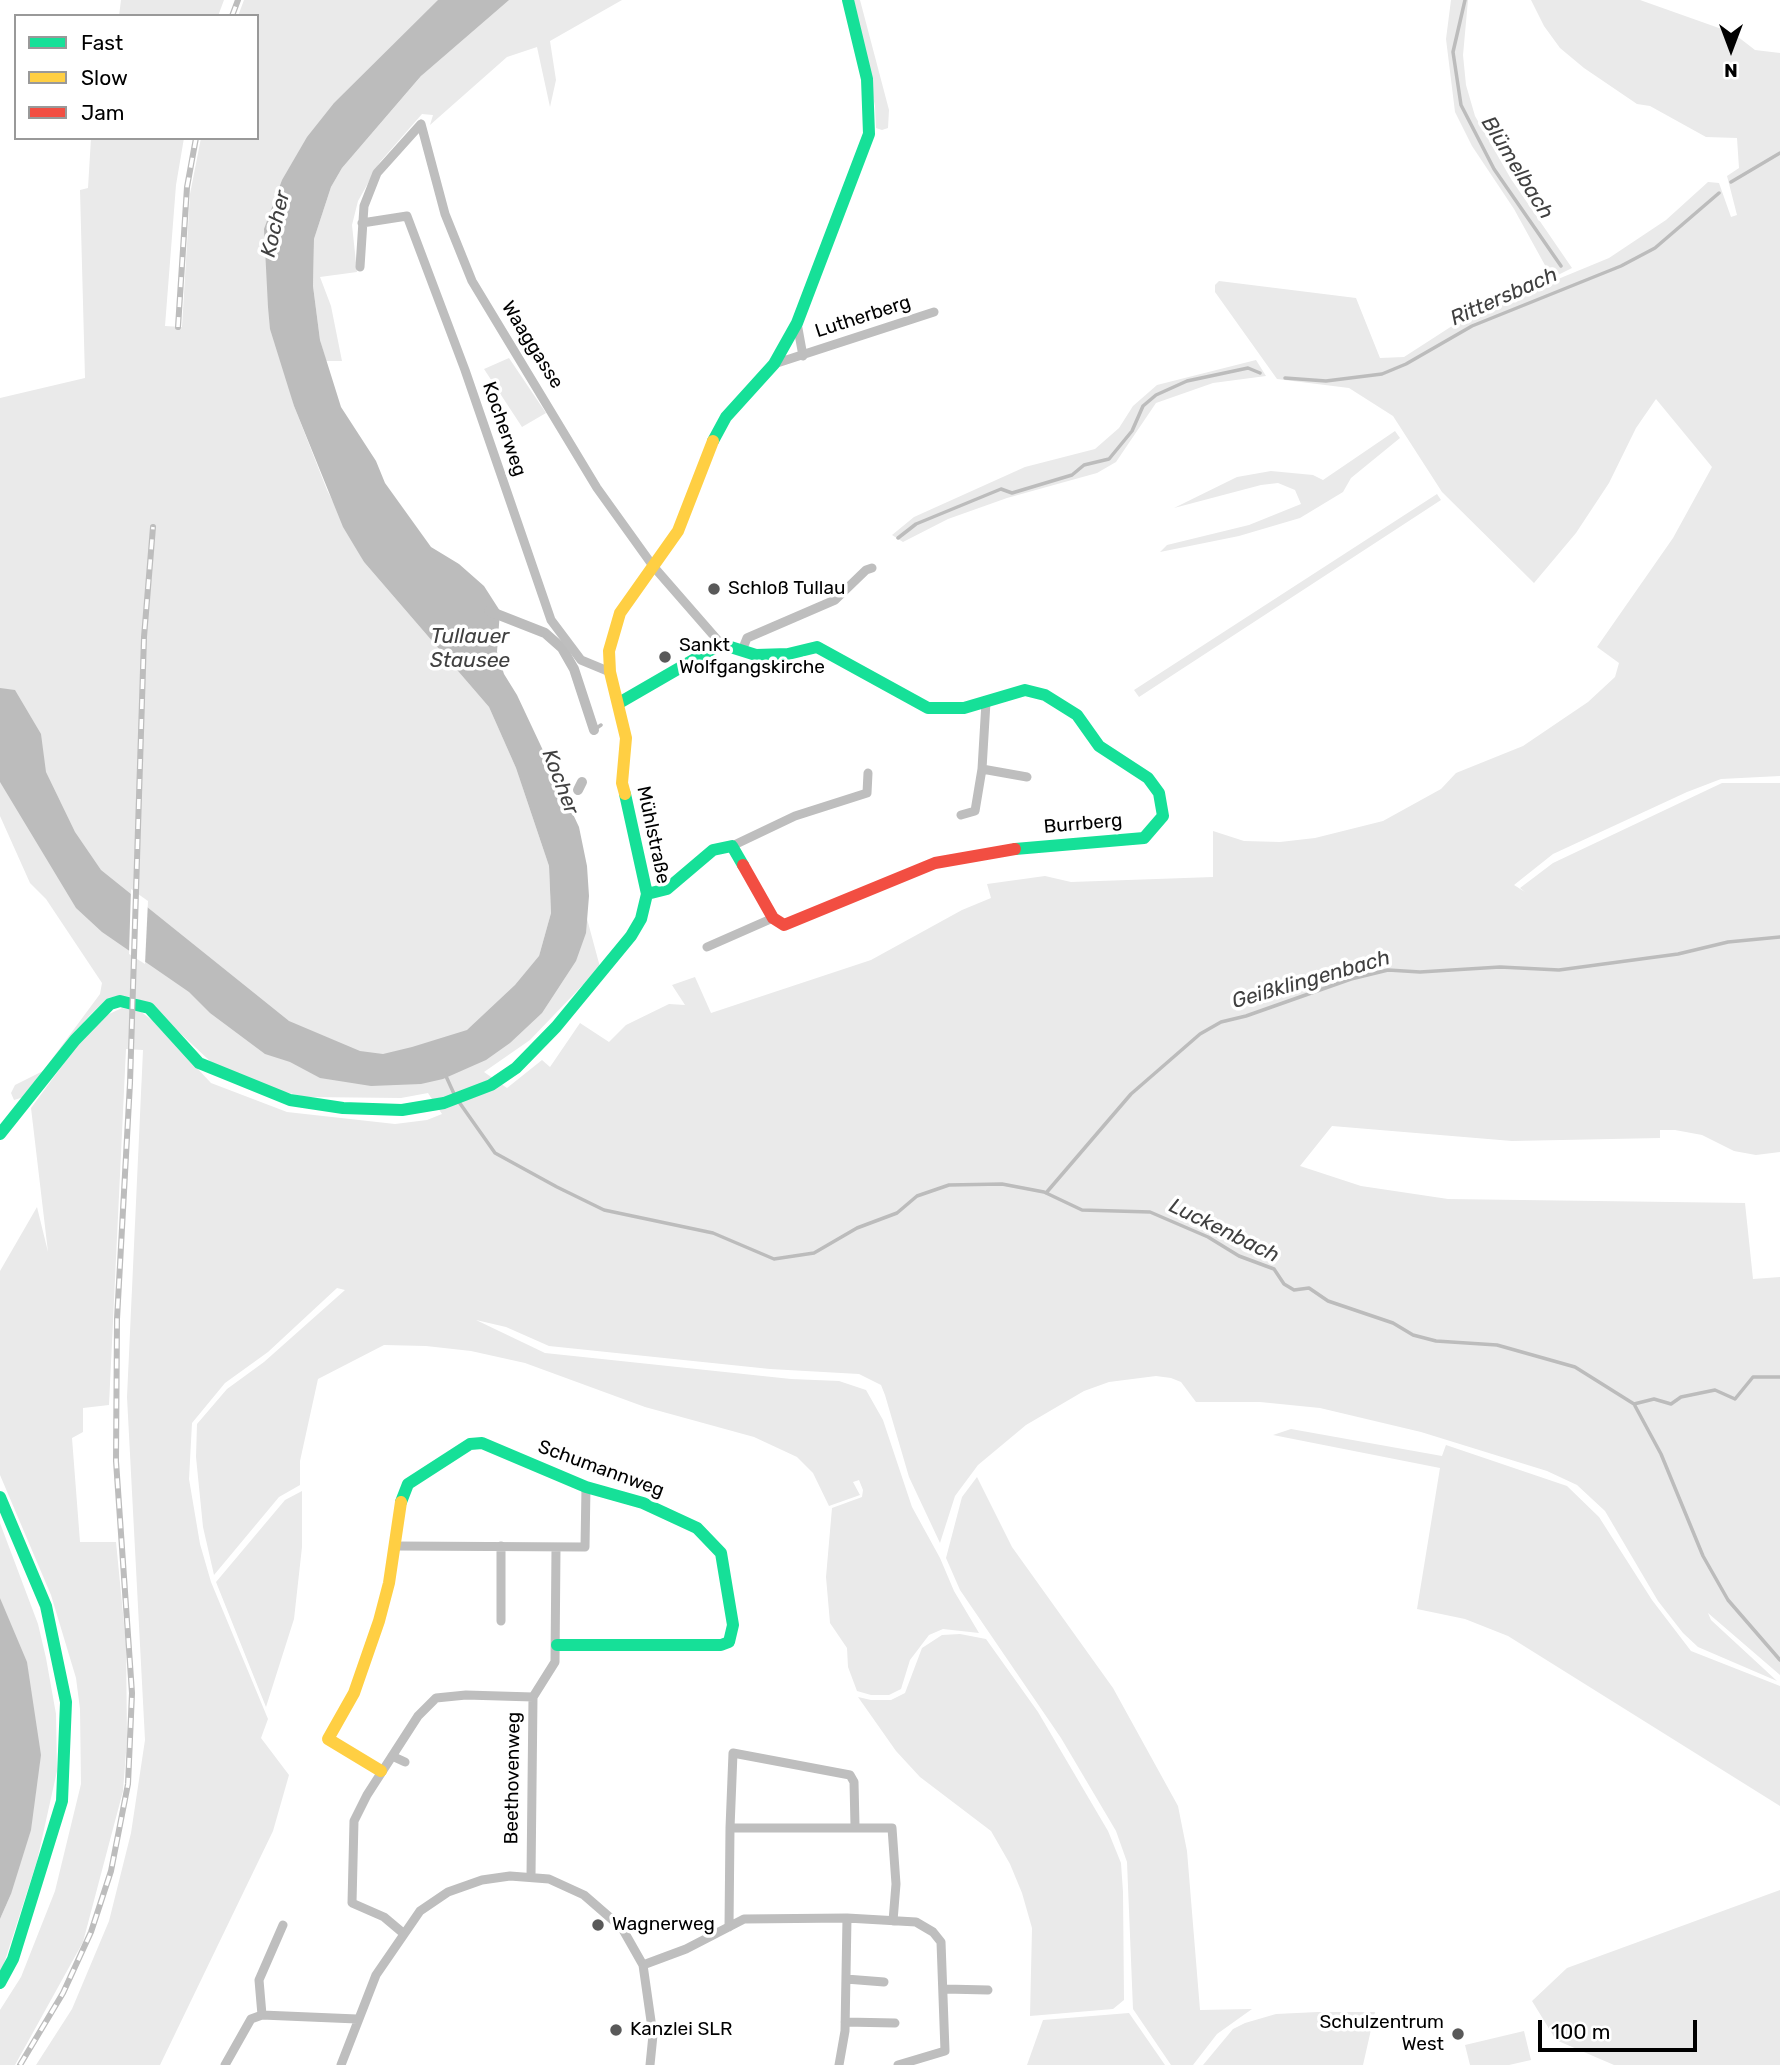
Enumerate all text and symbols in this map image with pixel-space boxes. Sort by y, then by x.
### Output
legend [14,14,259,140]
north arrow [1696,14,1766,84]
text: Fast [81,30,123,55]
text: N [1724,59,1738,82]
text: Slow [81,65,128,90]
text: Jam [81,100,125,125]
water label: Blümelbach [1475,112,1559,224]
water label: Kocher [256,188,296,260]
water label: Rittersbach [1447,262,1561,332]
street label: Lutherberg [812,291,914,343]
street label: Waaggasse [496,297,568,393]
street label: Kocherweg [477,379,531,479]
place label: Schloß Tullau [728,578,845,600]
marker: Schloß Tullau [706,581,722,597]
water label: Tullauer Stausee [430,624,510,674]
place label: Sankt Wolfgangskirche [679,635,825,679]
marker: Sankt Wolfgangskirche [657,649,673,665]
water label: Kocher [536,746,584,818]
street label: Mühlstraße [632,784,674,886]
street label: Burrberg [1043,809,1123,839]
water label: Geißklingenbach [1229,945,1393,1015]
water label: Luckenbach [1165,1193,1283,1269]
street label: Schumannweg [535,1436,667,1502]
street label: Beethovenweg [500,1712,526,1844]
place label: Wagnerweg [612,1914,715,1936]
marker: Wagnerweg [590,1917,606,1933]
scale bar [1542,2006,1701,2050]
place label: Schulzentrum West [1320,2012,1444,2056]
place label: Kanzlei SLR [630,2019,732,2041]
text: 100 m [1551,2019,1610,2044]
marker: Kanzlei SLR [608,2022,624,2038]
marker: Schulzentrum West [1450,2026,1466,2042]

